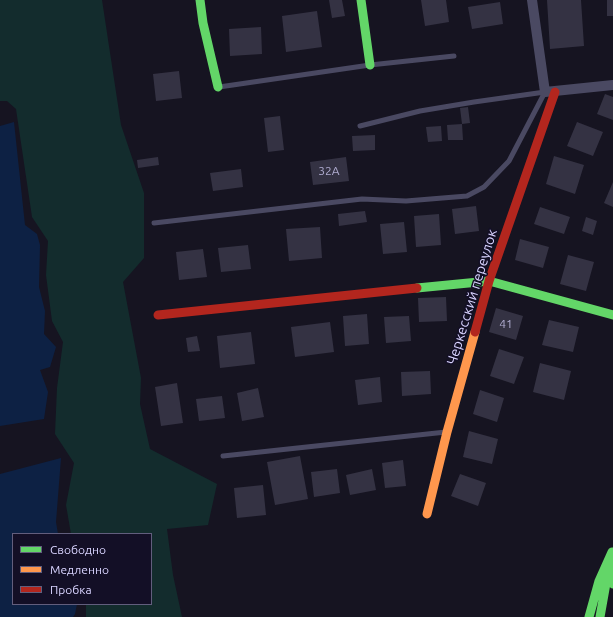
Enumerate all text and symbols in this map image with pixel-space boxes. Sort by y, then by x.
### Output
house number: 32А [318,164,340,178]
street label: Черкесский переулок [443,227,501,367]
house number: 41 [499,317,513,331]
legend [12,533,152,605]
text: Свободно [50,543,106,556]
text: Медленно [50,563,109,576]
text: Пробка [50,583,92,596]

